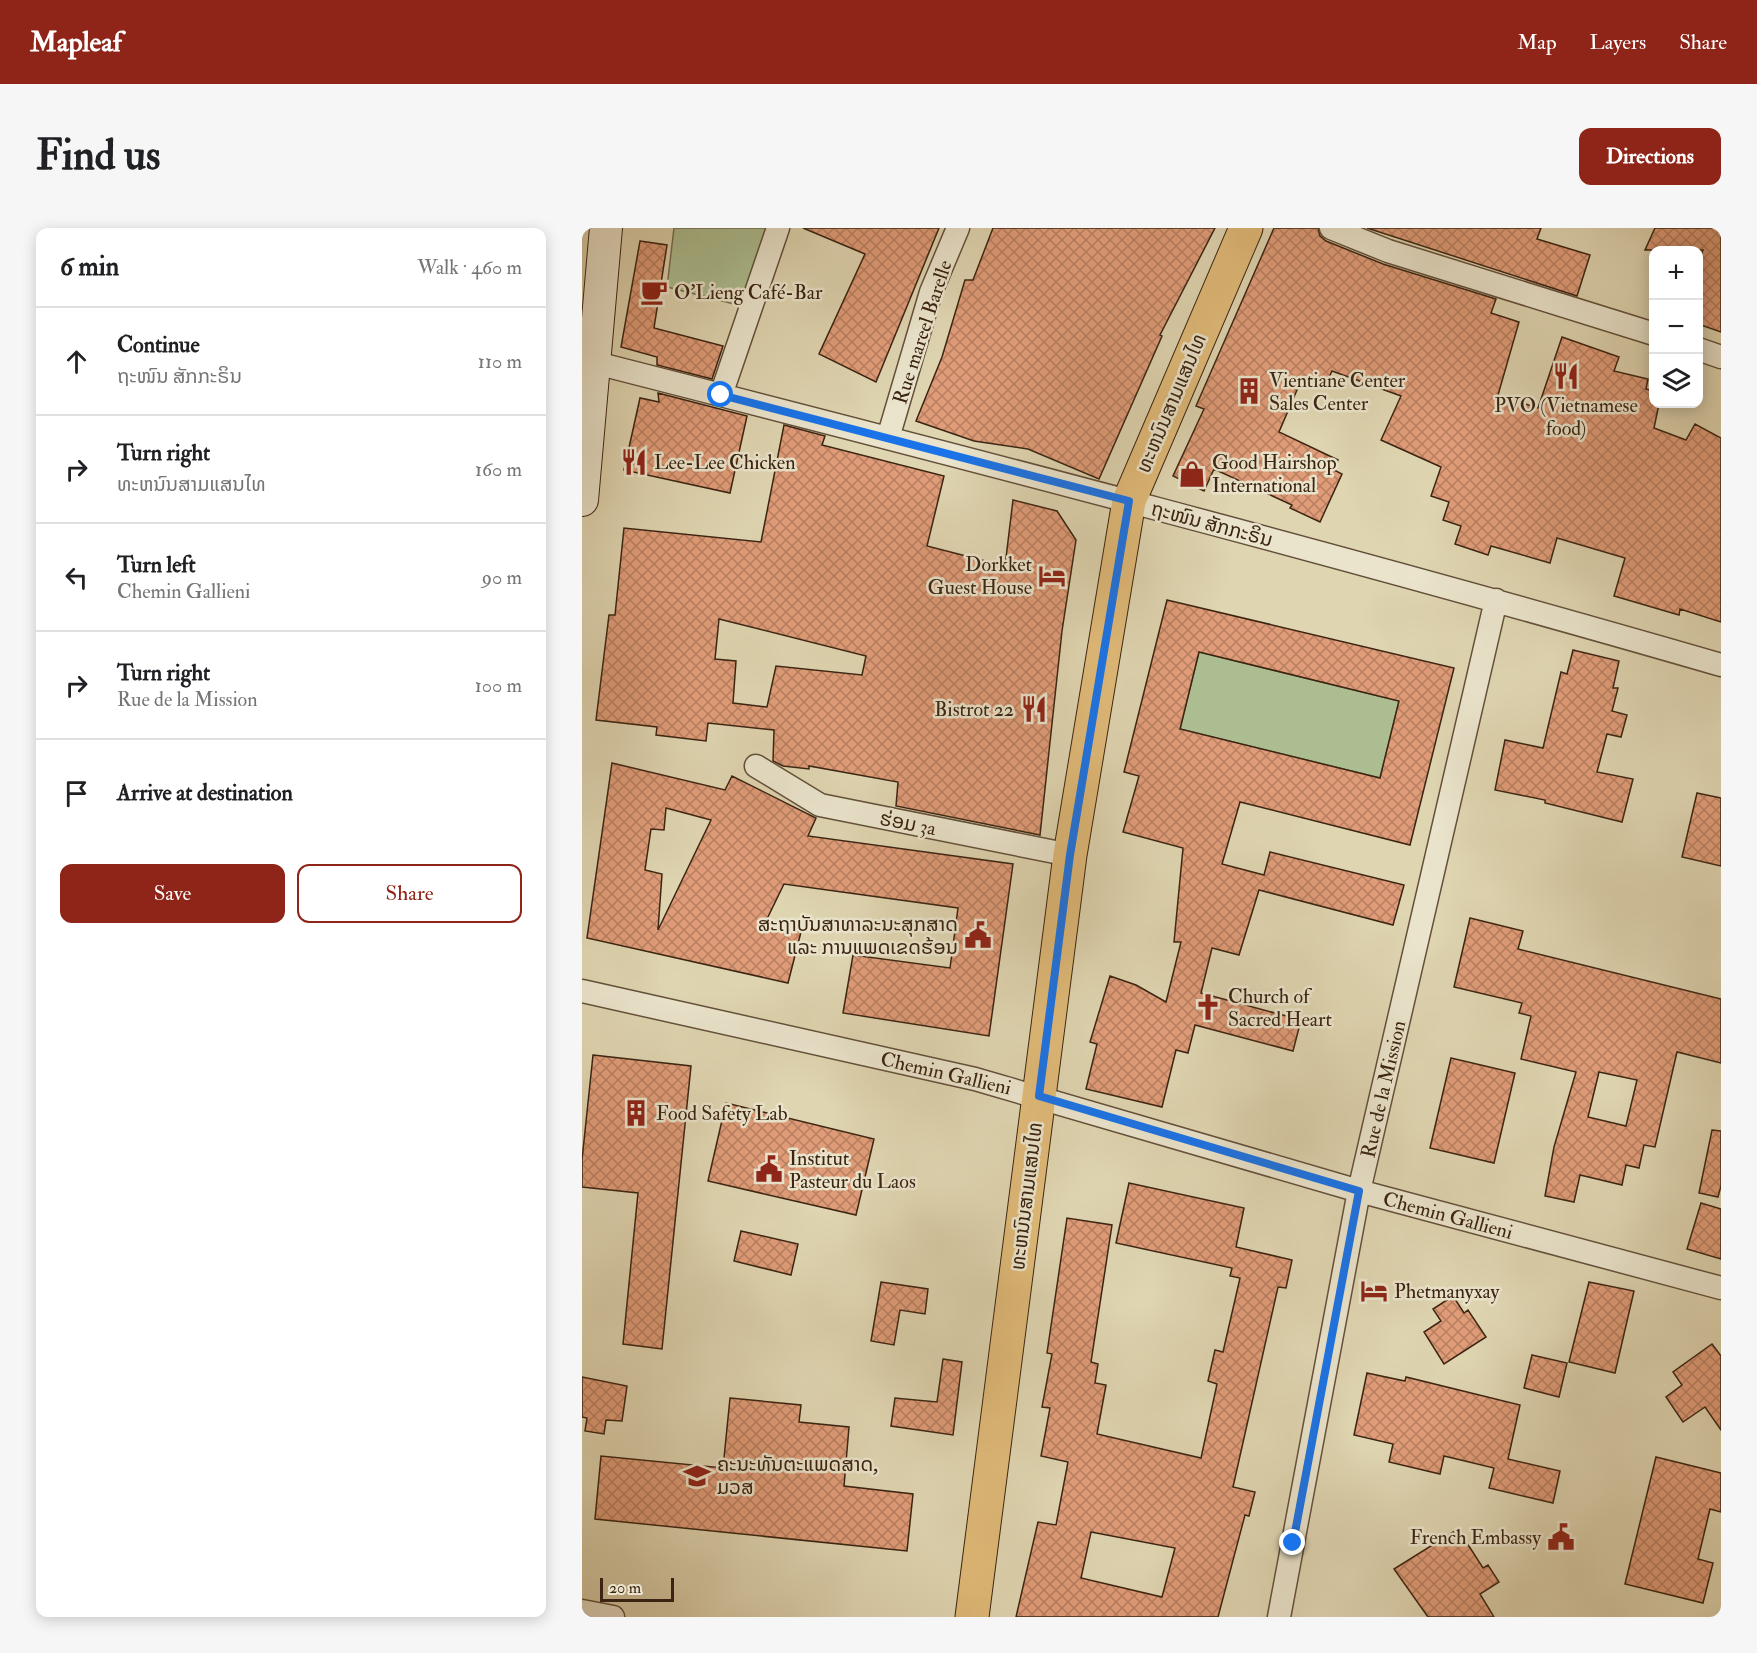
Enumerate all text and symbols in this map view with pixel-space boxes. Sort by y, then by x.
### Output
text: Mapleaf [30,25,122,60]
text: Map [1517,29,1557,56]
text: Layers [1590,29,1646,56]
text: Share [1679,29,1727,56]
button: Directions [1579,128,1721,185]
text: Find us [36,130,160,182]
map controls [1649,246,1703,408]
button: + [1649,246,1703,300]
text: 6 min [60,251,119,283]
text: Walk · 460 m [417,255,522,280]
street label: Rue mareel Barelle [887,257,958,407]
cafe icon: O'Lieng Café-Bar [639,277,669,307]
place label: O'Lieng Café-Bar [674,280,823,305]
button: − [1649,300,1703,354]
street label: ທະຫນົນສາມແສນໄທ [1131,330,1212,477]
text: Continue [117,331,200,359]
icon: ahead [60,345,93,378]
text: 110 m [478,349,522,374]
button: layers [1649,354,1703,408]
restaurant icon: PVO (Vietnamese food) [1551,361,1581,391]
text: ຖະໜົນ ສັກກະຣິນ [117,364,242,389]
place label: Vientiane Center Sales Center [1269,368,1406,416]
building icon: Vientiane Center Sales Center [1234,376,1264,406]
route start [707,381,733,407]
place label: PVO (Vietnamese food) [1494,393,1638,441]
text: Turn right [117,439,210,467]
restaurant icon: Lee-Lee Chicken [619,447,649,477]
place label: Lee-Lee Chicken [654,450,795,475]
place label: Good Hairshop International [1212,450,1337,498]
icon: right [60,453,93,486]
text: 160 m [475,457,522,482]
shop icon: Good Hairshop International [1177,459,1207,489]
text: ທະຫນົນສາມແສນໄທ [117,472,266,497]
street label: ຖະໜົນ ສັກກະຣິນ [1148,496,1275,553]
text: Turn left [117,551,196,579]
place label: Dorkket Guest House [928,552,1033,600]
icon: left [60,561,93,594]
hotel icon: Dorkket Guest House [1037,561,1067,591]
text: 90 m [482,565,522,590]
text: Chemin Gallieni [117,579,250,604]
text: Turn right [117,659,210,687]
icon: right [60,669,93,702]
text: 100 m [475,673,522,698]
text: Rue de la Mission [117,687,258,712]
restaurant icon: Bistrot 22 [1019,694,1049,724]
place label: Bistrot 22 [934,697,1014,722]
icon: arrive [60,777,93,810]
text: Arrive at destination [117,779,293,807]
street label: ຮ່ອມ 3a [877,806,939,841]
button: Save [60,864,285,923]
button: Share [297,864,522,923]
place label: ສະຖາບັນສາທາລະນະສຸກສາດ ແລະ ການແພດເຂດຮ້ອນ [758,912,958,960]
public building icon: ສະຖາບັນສາທາລະນະສຸກສາດ ແລະ ການແພດເຂດຮ້ອນ [963,920,993,950]
place label: Church of Sacred Heart [1228,984,1332,1032]
church icon: Church of Sacred Heart [1193,992,1223,1022]
street label: Rue de la Mission [1355,1018,1411,1160]
street label: Chemin Gallieni [878,1046,1014,1101]
building icon: Food Safety Lab [621,1098,651,1128]
place label: Food Safety Lab [656,1101,788,1126]
street label: ທະຫນົນສາມແສນໄທ [1005,1121,1048,1271]
place label: Institut Pasteur du Laos [789,1146,916,1194]
public building icon: Institut Pasteur du Laos [754,1154,784,1184]
street label: Chemin Gallieni [1380,1186,1516,1245]
hotel icon: Phetmanyxay [1359,1276,1389,1306]
place label: Phetmanyxay [1394,1279,1501,1304]
place label: ຄະນະທັນຕະແພດສາດ, ມວສ [717,1452,878,1500]
school or university icon: ຄະນະທັນຕະແພດສາດ, ມວສ [682,1461,712,1491]
public building icon: French Embassy [1546,1522,1576,1552]
place label: French Embassy [1410,1525,1542,1550]
route end [1279,1529,1305,1555]
scale bar [600,1575,674,1602]
text: 20 m [609,1578,641,1598]

